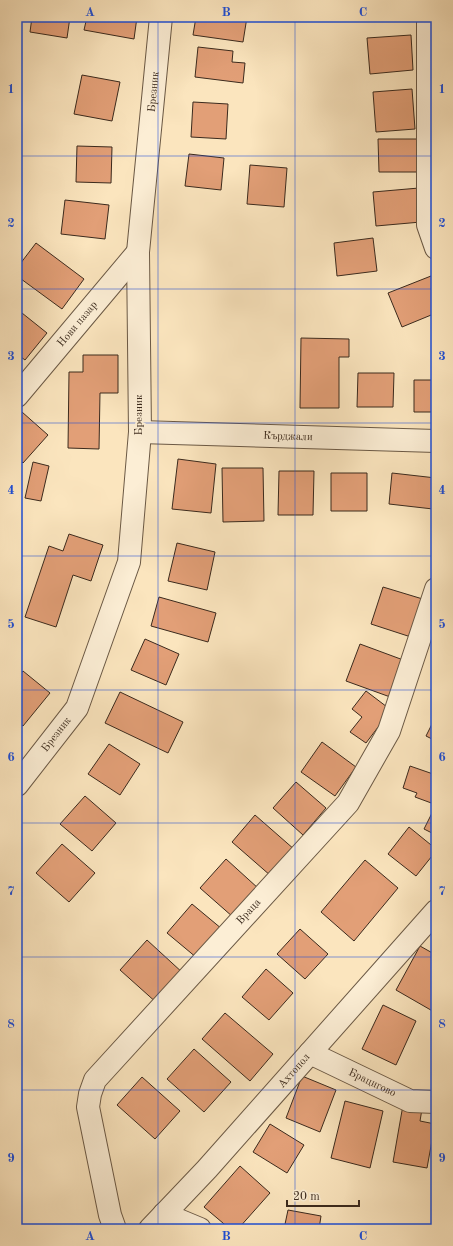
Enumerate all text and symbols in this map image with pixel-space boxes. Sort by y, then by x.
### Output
text: A [85,6,95,19]
text: B [221,6,231,19]
text: C [359,6,367,19]
street label: Брезник [146,71,161,113]
text: 1 [7,83,15,96]
text: 1 [438,83,446,96]
text: 2 [7,217,15,230]
text: 2 [438,217,446,230]
street label: Нови пазар [55,299,100,349]
text: 3 [7,350,15,363]
text: 3 [438,350,446,363]
street label: Брезник [134,394,145,435]
street label: Кърджали [263,430,313,443]
text: 4 [7,484,15,497]
text: 4 [438,484,446,497]
text: 5 [7,618,15,631]
text: 5 [438,618,446,631]
street label: Брезник [39,715,74,754]
text: 6 [7,751,15,764]
text: 6 [438,751,446,764]
text: 7 [7,885,15,898]
text: 7 [438,885,446,898]
street label: Враца [234,896,263,927]
text: 8 [7,1018,15,1031]
text: 8 [438,1018,446,1031]
street label: Ахтопол [276,1051,312,1090]
street label: Брацигово [347,1067,398,1099]
text: 9 [7,1152,15,1165]
text: 9 [438,1152,446,1165]
scale bar [287,1182,359,1208]
text: 20 m [293,1191,320,1203]
text: A [85,1230,95,1243]
text: B [221,1230,231,1243]
text: C [359,1230,367,1243]

